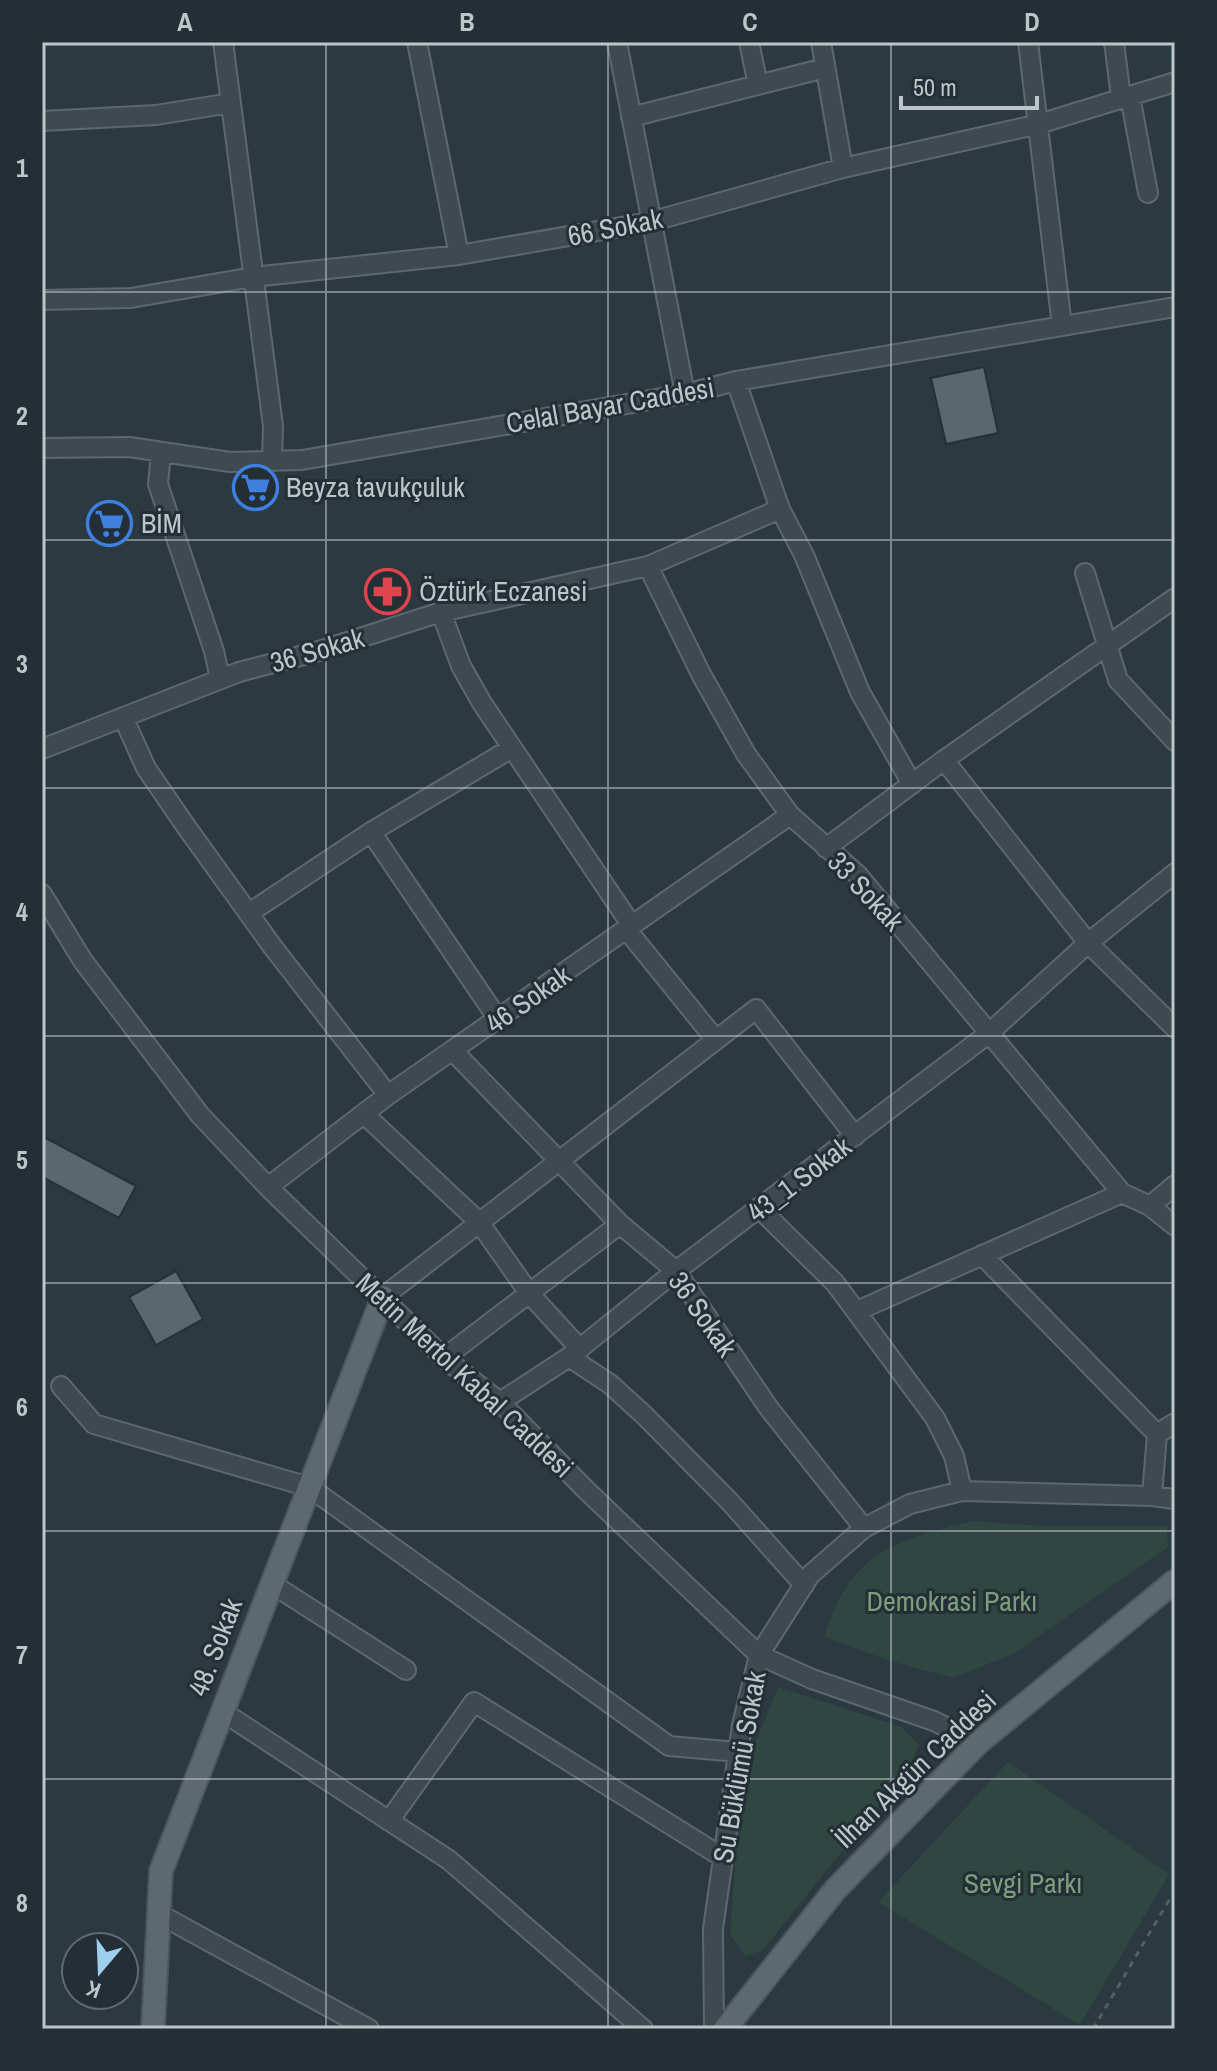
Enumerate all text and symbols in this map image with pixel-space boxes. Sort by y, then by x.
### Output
text: A [177,4,193,39]
text: B [459,4,475,39]
text: C [742,4,758,39]
text: D [1024,4,1040,39]
scale bar [901,60,1037,110]
text: 50 m [913,71,957,103]
text: 1 [16,150,28,185]
street label: 66 Sokak [564,199,666,255]
street label: Celal Bayar Caddesi [503,368,717,442]
text: 2 [16,398,28,433]
supermarket icon: Beyza tavukçuluk [231,463,279,511]
place label: Beyza tavukçuluk [286,468,465,506]
supermarket icon: BİM [86,499,134,547]
place label: BİM [141,504,182,542]
pharmacy icon: Öztürk Eczanesi [364,567,412,615]
place label: Öztürk Eczanesi [419,572,587,610]
street label: 36 Sokak [266,618,369,681]
text: 3 [16,646,28,681]
street label: 33 Sokak [819,843,913,939]
text: 4 [16,894,28,929]
street label: 46 Sokak [478,956,579,1042]
street label: 43_1 Sokak [739,1127,859,1231]
text: 5 [16,1142,28,1177]
street label: Metin Mertol Kabal Caddesi [348,1264,582,1486]
street label: 36 Sokak [660,1264,746,1365]
text: 6 [16,1389,28,1424]
park label: Demokrasi Parkı [867,1582,1037,1620]
street label: 48. Sokak [179,1592,251,1701]
text: 7 [16,1637,28,1672]
street label: Su Büklümü Sokak [703,1668,775,1866]
street label: İlhan Akgün Caddesi [826,1682,1004,1856]
park label: Sevgi Parkı [964,1864,1082,1902]
text: 8 [16,1885,28,1920]
north arrow [60,1931,140,2011]
text: K [82,1974,105,2006]

